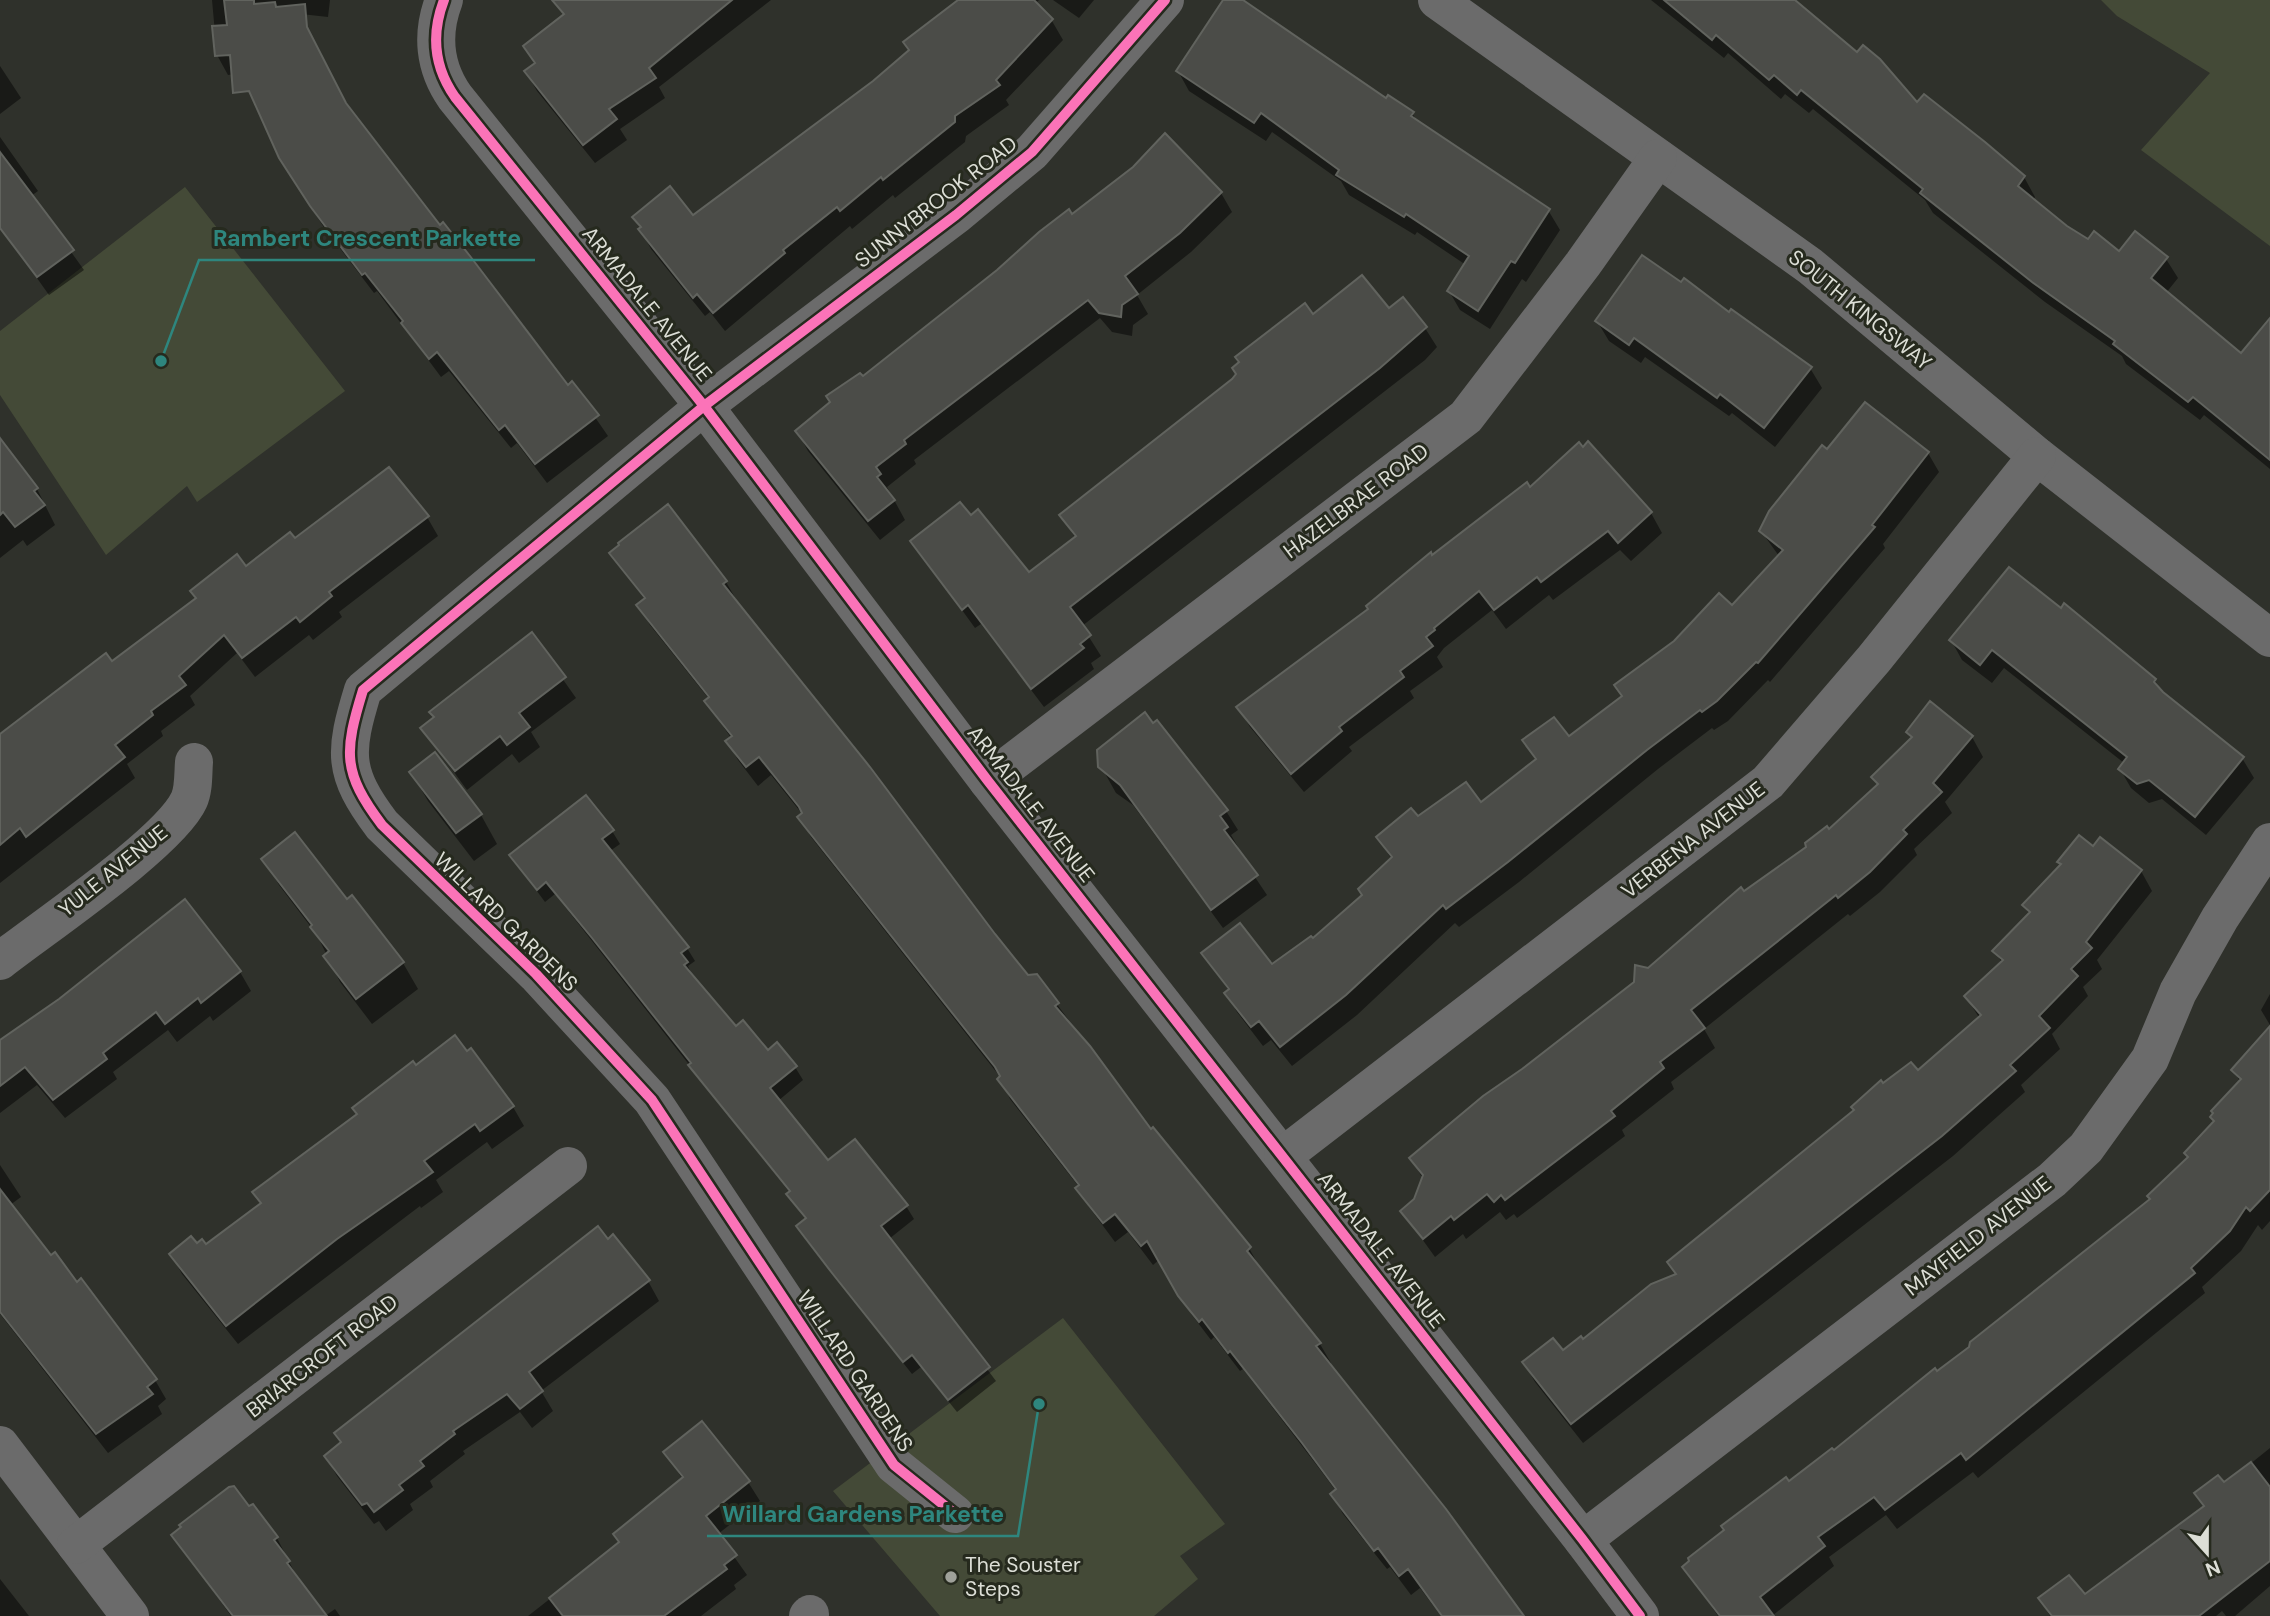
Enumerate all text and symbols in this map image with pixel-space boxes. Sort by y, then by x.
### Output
street label: SUNNYBROOK ROAD [849,130,1023,274]
callout: Rambert Crescent Parkette [199,216,535,260]
street label: ARMADALE AVENUE [576,221,718,387]
text: Rambert Crescent Parkette [213,223,521,253]
street label: SOUTH KINGSWAY [1783,244,1937,376]
street label: HAZELBRAE ROAD [1278,437,1434,565]
street label: ARMADALE AVENUE [961,720,1101,888]
street label: VERBENA AVENUE [1615,775,1771,905]
street label: YULE AVENUE [53,818,173,924]
street label: WILLARD GARDENS [428,846,584,998]
street label: ARMADALE AVENUE [1311,1166,1451,1334]
street label: MAYFIELD AVENUE [1899,1170,2057,1302]
street label: WILLARD GARDENS [791,1285,919,1457]
street label: BRIARCROFT ROAD [241,1288,403,1424]
callout: Willard Gardens Parkette [707,1492,1018,1536]
text: Willard Gardens Parkette [722,1499,1004,1529]
north arrow [2172,1518,2242,1588]
place label: The Souster Steps [965,1551,1081,1603]
text: N [2202,1554,2224,1583]
marker: The Souster Steps [943,1569,959,1585]

